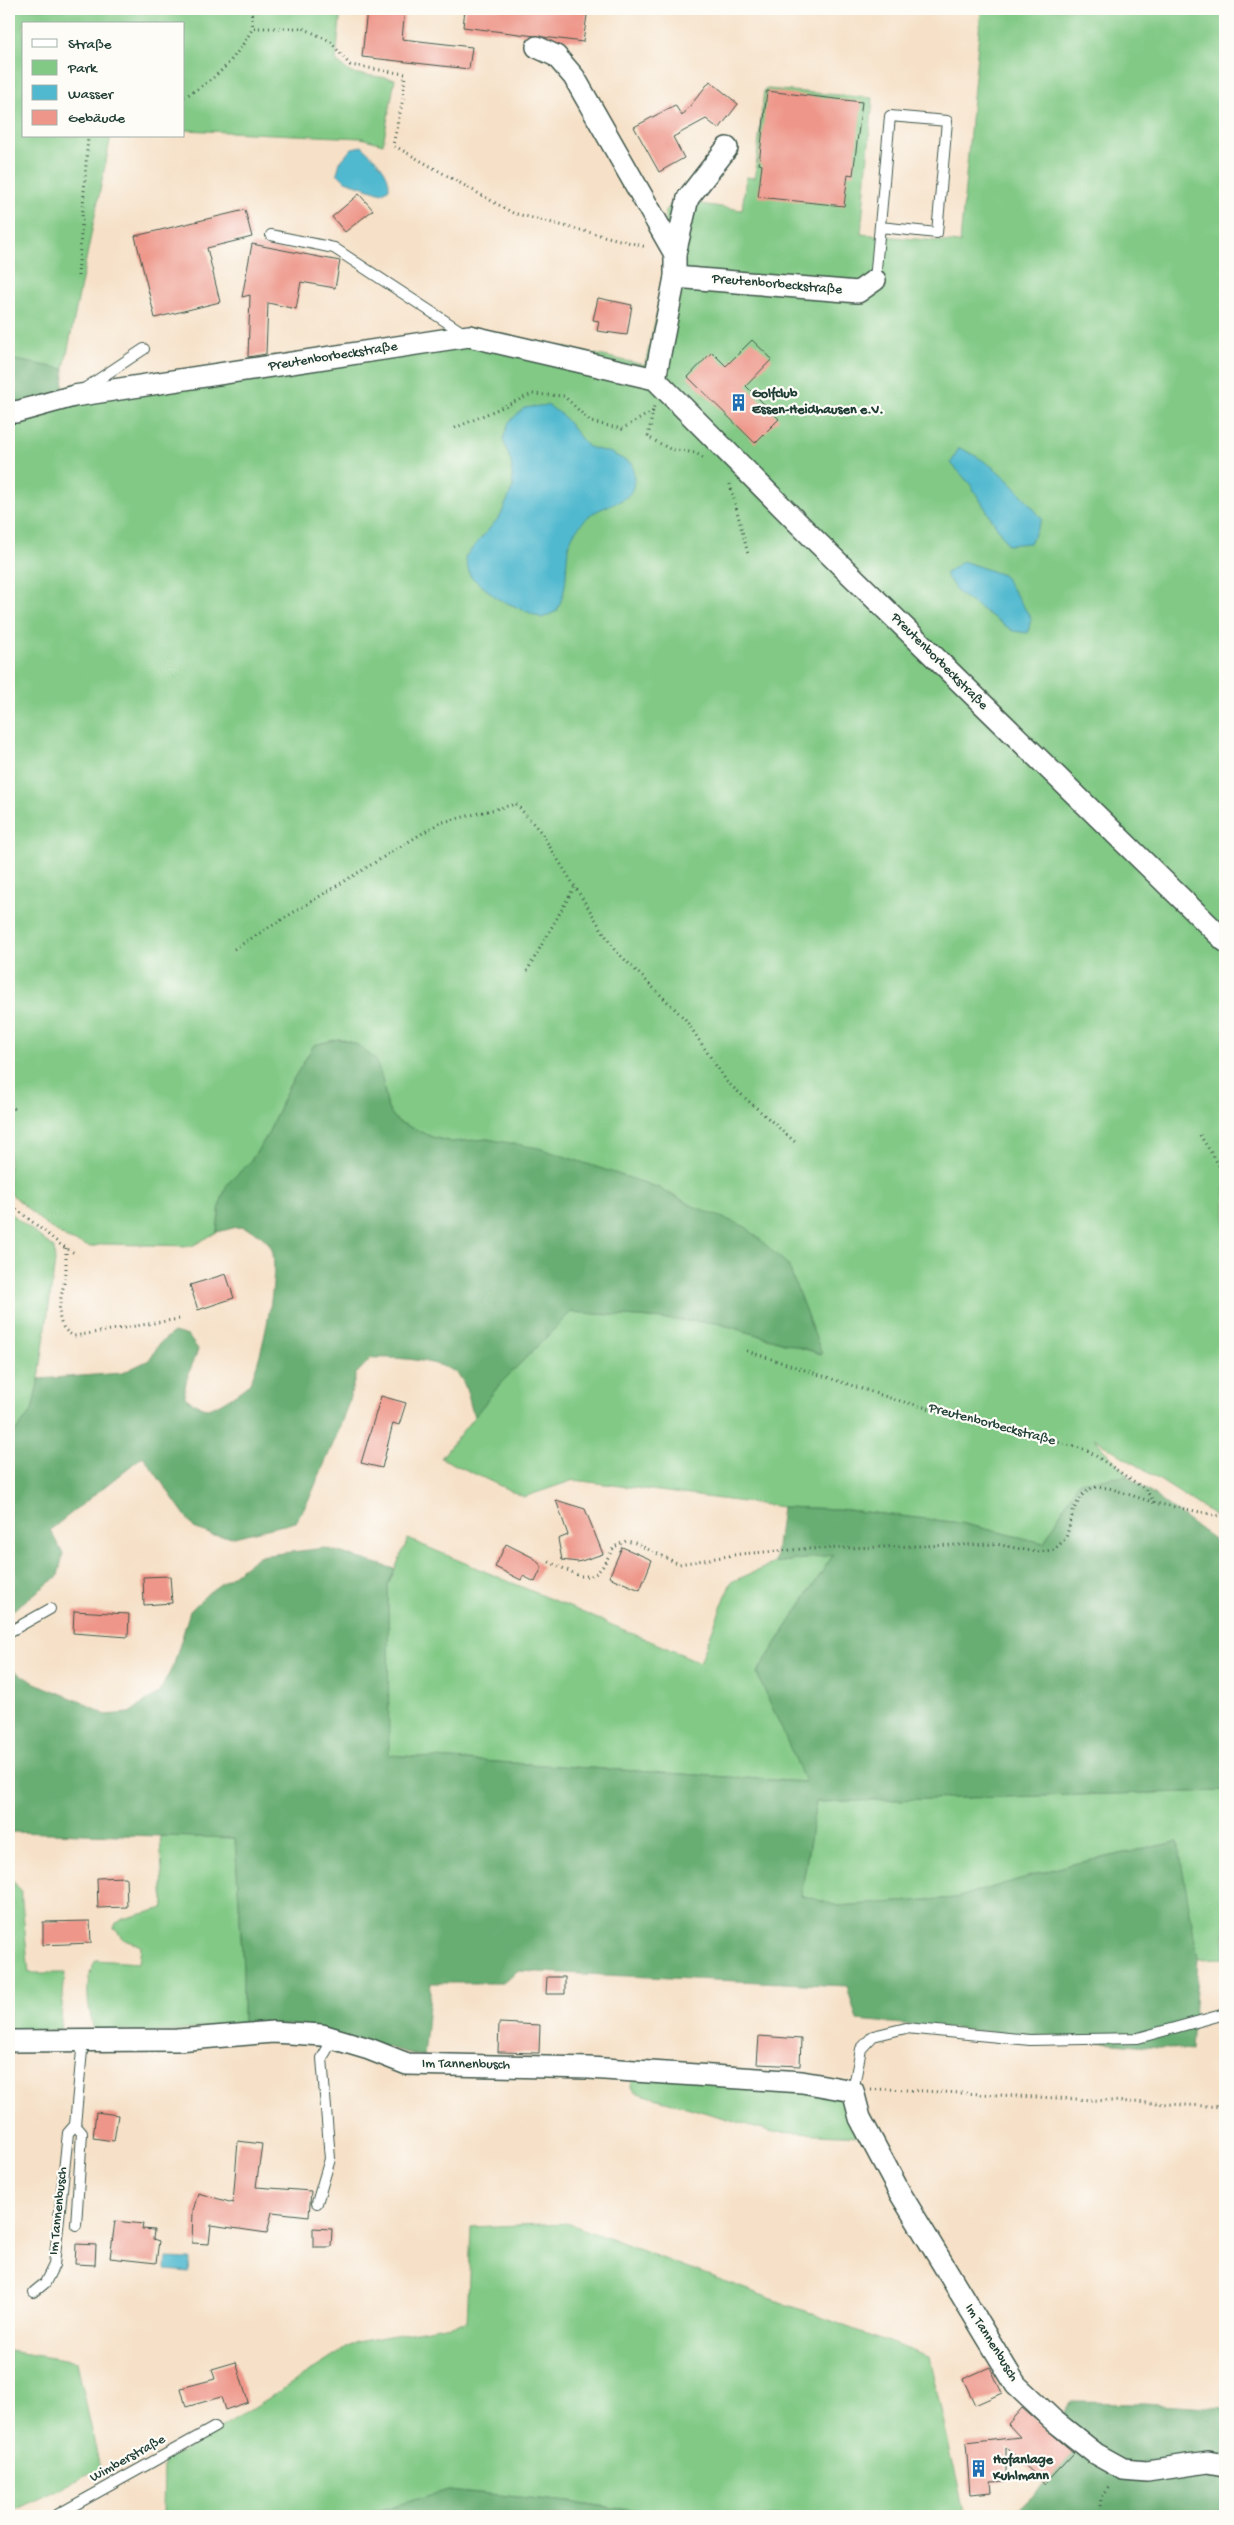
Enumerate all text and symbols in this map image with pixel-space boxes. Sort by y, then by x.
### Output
legend [22,22,185,138]
text: Straße [68,36,112,54]
text: Park [67,60,98,78]
text: Wasser [68,86,115,104]
text: Gebäude [68,110,125,128]
street label: Preutenborbeckstraße [710,271,844,299]
street label: Preutenborbeckstraße [266,338,400,376]
place label: Golfclub Essen-Heidhausen e.V. [752,386,884,419]
building icon: Golfclub Essen-Heidhausen e.V. [728,392,748,412]
street label: Preutenborbeckstraße [886,609,992,715]
street label: Preutenborbeckstraße [926,1400,1058,1450]
street label: Im Tannenbusch [422,2056,511,2074]
street label: Im Tannenbusch [46,2166,72,2256]
street label: Im Tannenbusch [960,2301,1022,2385]
street label: Wimberstraße [87,2431,169,2487]
place label: Hofanlage Kuhlmann [992,2452,1054,2485]
building icon: Hofanlage Kuhlmann [969,2458,989,2478]

